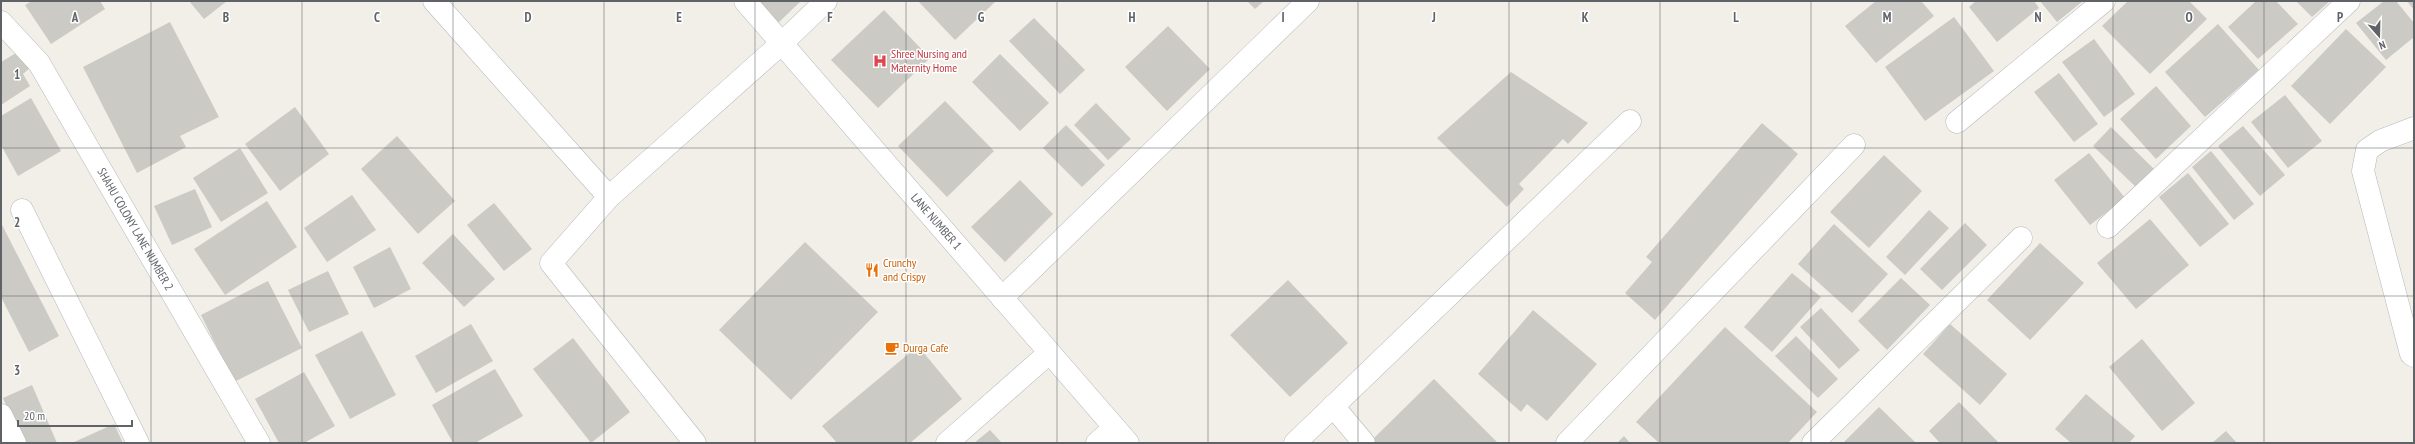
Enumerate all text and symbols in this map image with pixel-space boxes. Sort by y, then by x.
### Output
text: A [71,9,79,26]
text: B [223,9,229,26]
text: C [374,9,380,26]
text: D [525,9,532,26]
text: E [676,9,682,26]
text: F [827,9,833,26]
text: G [978,9,985,26]
text: H [1129,9,1136,26]
text: I [1281,9,1285,26]
text: J [1431,9,1436,26]
text: K [1582,9,1589,26]
text: L [1733,9,1739,26]
text: M [1883,9,1892,26]
text: N [2034,9,2042,26]
text: O [2185,9,2193,26]
text: P [2337,9,2343,26]
north arrow [2359,16,2399,56]
text: N [2377,38,2388,53]
place label: Shree Nursing and Maternity Home [891,46,967,75]
hospital icon: Shree Nursing and Maternity Home [872,53,888,69]
text: 1 [14,66,20,83]
street label: SHAHU COLONY LANE NUMBER 2 [94,165,177,293]
street label: LANE NUMBER 1 [908,190,965,253]
text: 2 [14,214,20,231]
place label: Crunchy and Crispy [883,255,926,284]
restaurant icon: Crunchy and Crispy [864,262,880,278]
cafe icon: Durga Cafe [884,340,900,356]
place label: Durga Cafe [903,340,948,355]
text: 3 [14,362,20,379]
scale bar [18,402,132,428]
text: 20 m [24,408,45,423]

